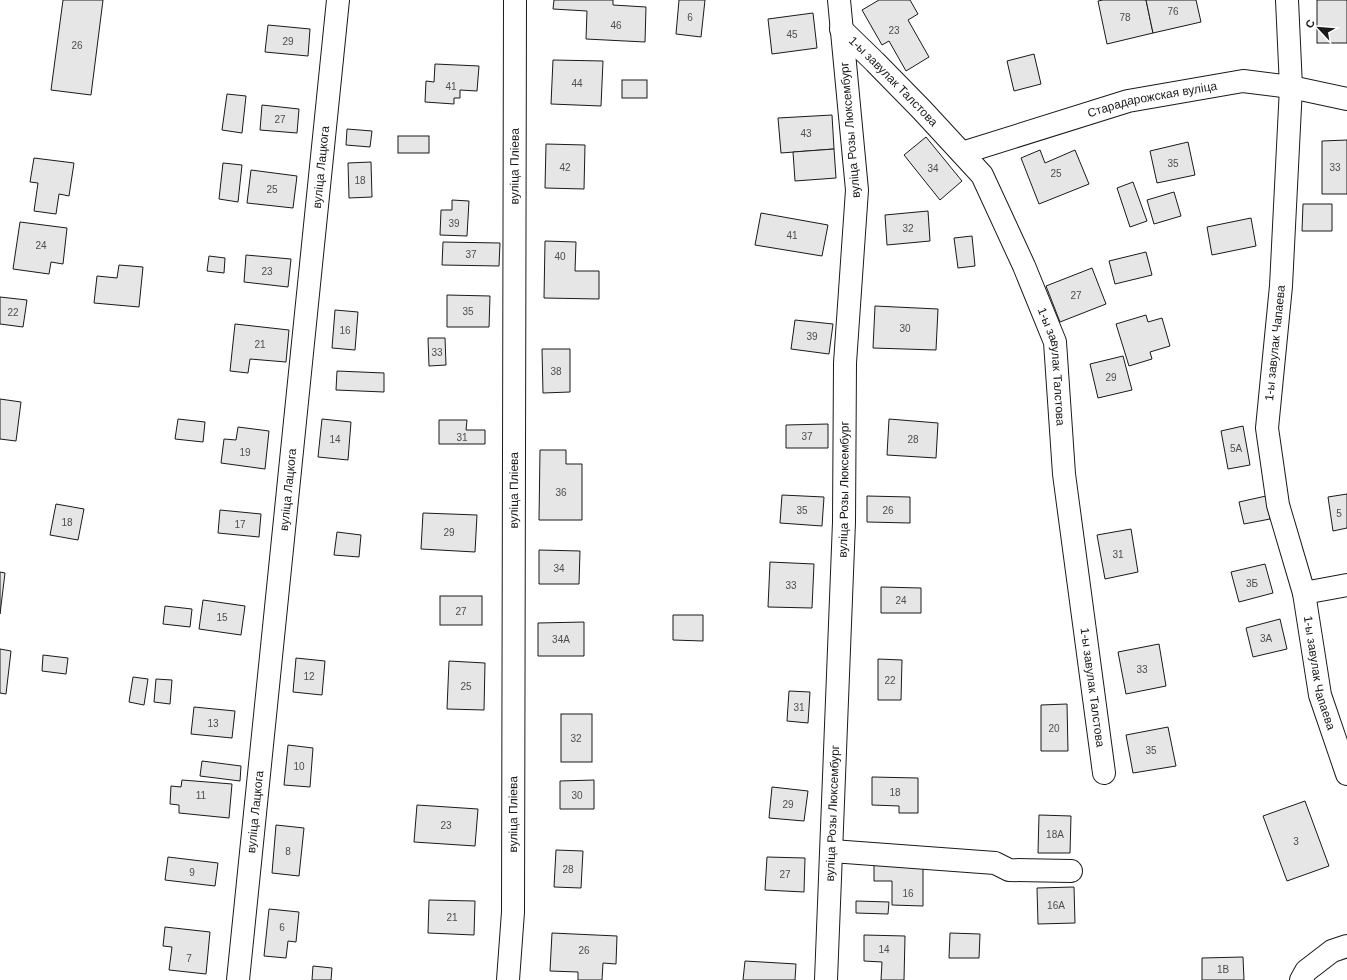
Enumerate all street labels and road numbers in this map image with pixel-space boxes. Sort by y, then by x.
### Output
street label: 1-ы завулак Талстова [846,34,941,129]
street label: вуліца Розы Люксембург [837,61,863,199]
street label: Старадарожская вуліца [1086,79,1218,120]
street label: вуліца Лацкога [310,125,332,209]
street label: вуліца Пліева [508,128,522,204]
street label: 1-ы завулак Чапаева [1262,284,1288,402]
street label: 1-ы завулак Талстова [1035,305,1068,427]
street label: вуліца Розы Люксембург [836,420,852,558]
street label: вуліца Лацкога [277,447,299,531]
street label: вуліца Пліева [507,452,521,528]
street label: 1-ы завулак Чапаева [1301,615,1339,732]
street label: 1-ы завулак Талстова [1078,627,1108,748]
street label: вуліца Розы Люксембург [823,744,842,882]
street label: вуліца Лацкога [244,770,266,854]
street label: вуліца Пліева [506,776,520,852]

